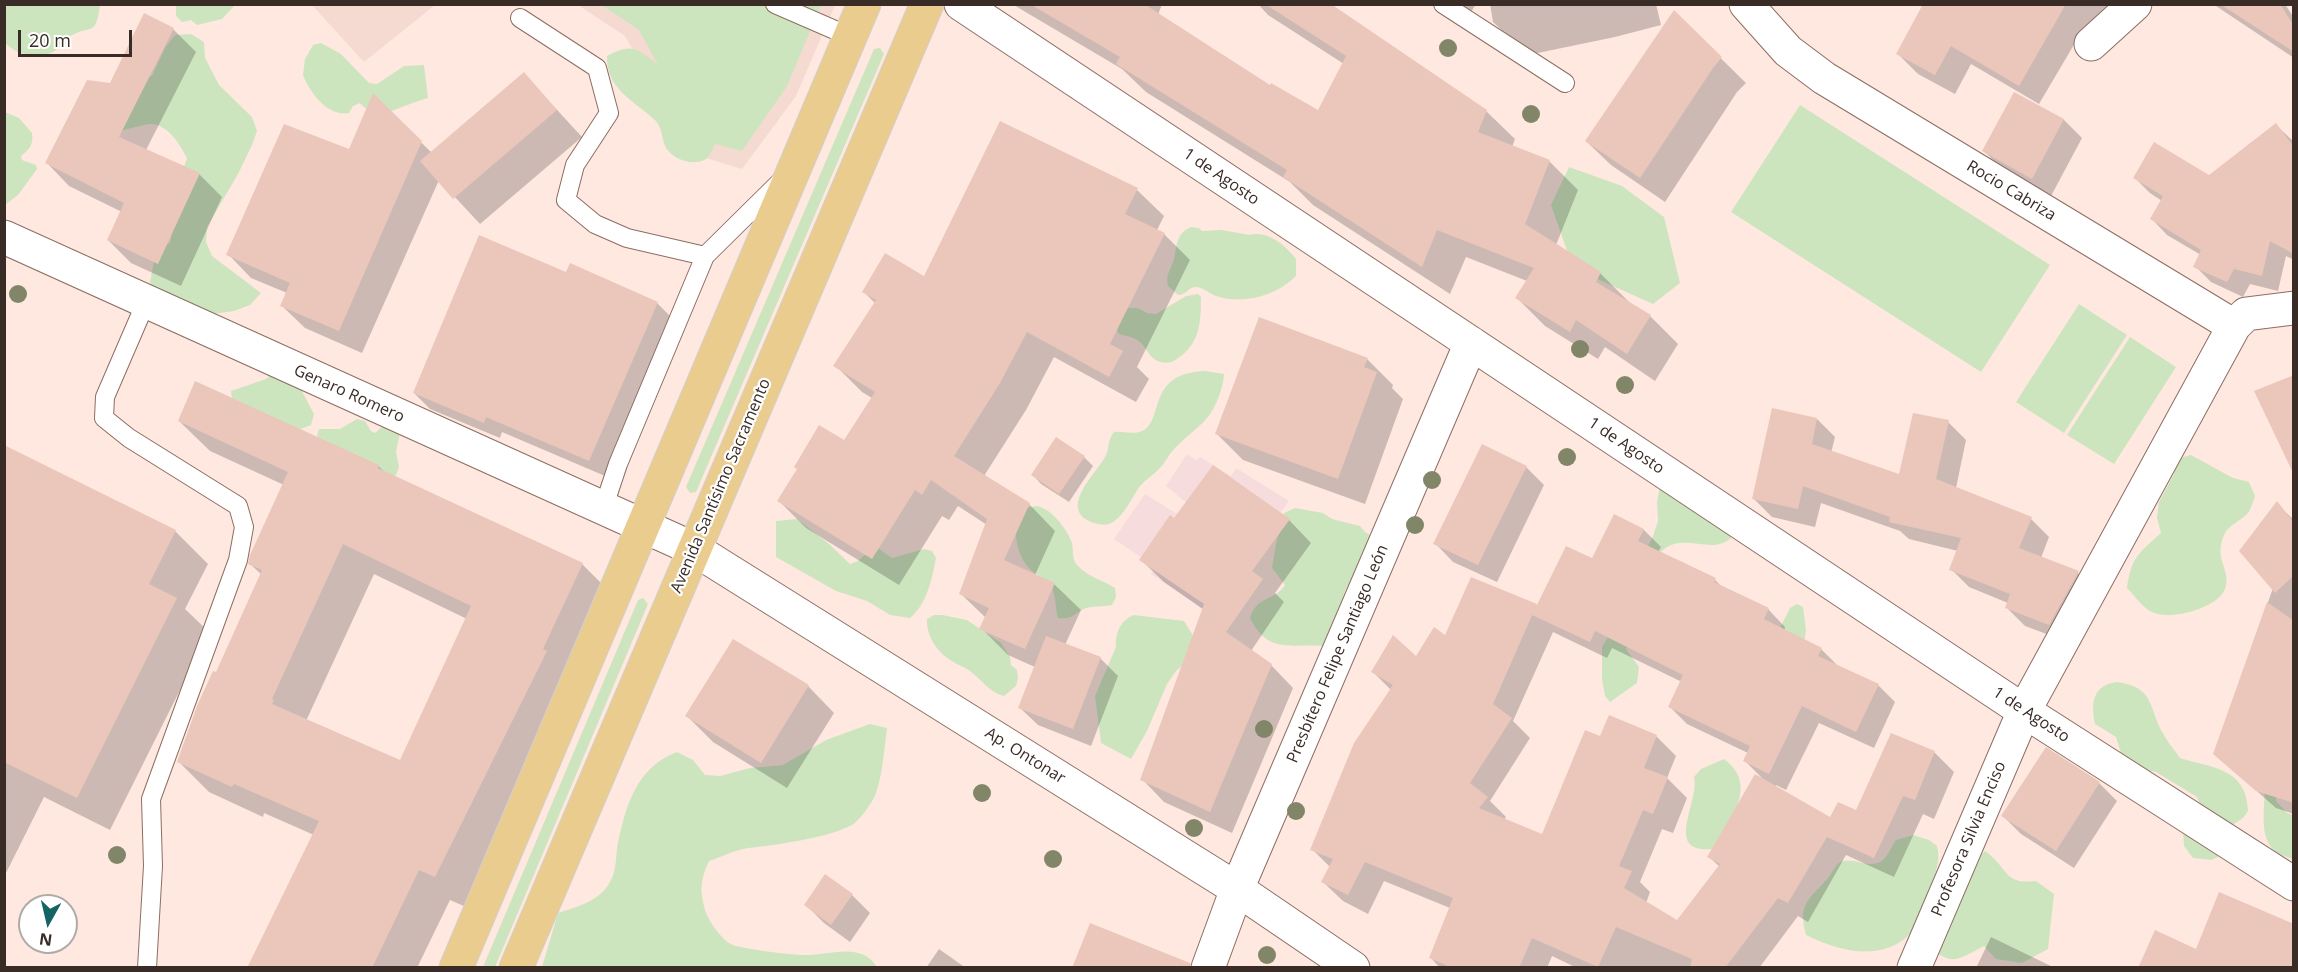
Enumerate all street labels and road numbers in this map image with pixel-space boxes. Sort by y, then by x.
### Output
street label: 1 de Agosto [1179,145,1263,209]
street label: Rocio Cabriza [1963,157,2059,225]
street label: Genaro Romero [291,361,407,427]
street label: Avenida Santísimo Sacramento [667,376,775,596]
street label: 1 de Agosto [1584,414,1668,478]
street label: Presbítero Felipe Santiago León [1283,542,1393,766]
street label: 1 de Agosto [1989,683,2073,747]
street label: Ap. Ontonar [981,724,1069,788]
street label: Profesora Silvia Enciso [1928,759,2010,919]

